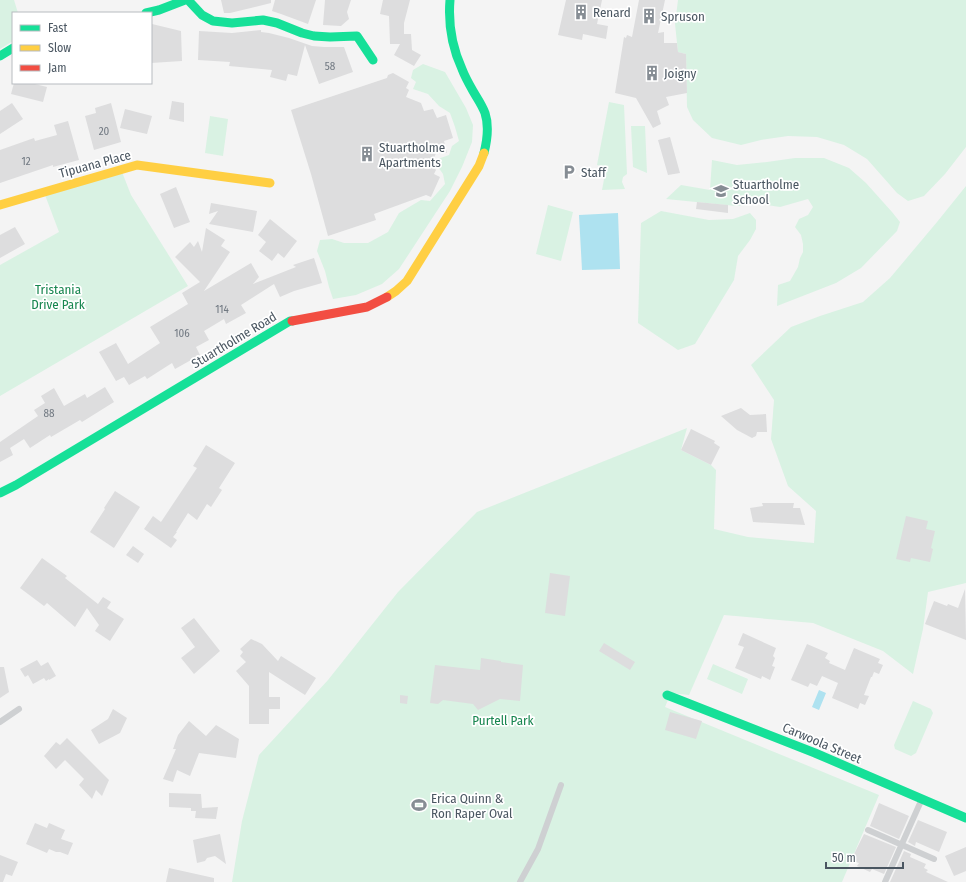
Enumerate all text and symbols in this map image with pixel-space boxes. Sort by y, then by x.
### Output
building icon: Renard [572,3,590,21]
place label: Renard [593,5,631,20]
building icon: Spruson [640,7,658,25]
place label: Spruson [661,9,705,24]
legend [12,12,152,84]
text: Fast [48,21,67,35]
text: Slow [48,41,71,55]
house number: 58 [325,60,336,73]
text: Jam [48,61,66,75]
building icon: Joigny [643,64,661,82]
place label: Joigny [664,66,697,81]
house number: 20 [99,125,110,138]
place label: Stuartholme Apartments [379,140,445,170]
building icon: Stuartholme Apartments [358,145,376,163]
street label: Tipuana Place [57,147,133,181]
house number: 12 [21,155,31,168]
parking icon: Staff [560,163,578,181]
place label: Staff [581,165,607,180]
place label: Stuartholme School [733,177,799,207]
school or university icon: Stuartholme School [712,182,730,200]
park label: Tristania Drive Park [31,282,86,312]
house number: 114 [215,303,230,316]
street label: Stuartholme Road [189,309,279,371]
house number: 106 [174,327,190,340]
house number: 88 [44,407,55,420]
park label: Purtell Park [472,713,535,728]
street label: Carwoola Street [780,720,864,767]
place label: Erica Quinn & Ron Raper Oval [431,791,513,821]
sports icon: Erica Quinn & Ron Raper Oval [410,796,428,814]
scale bar [826,844,903,870]
text: 50 m [832,851,856,865]

